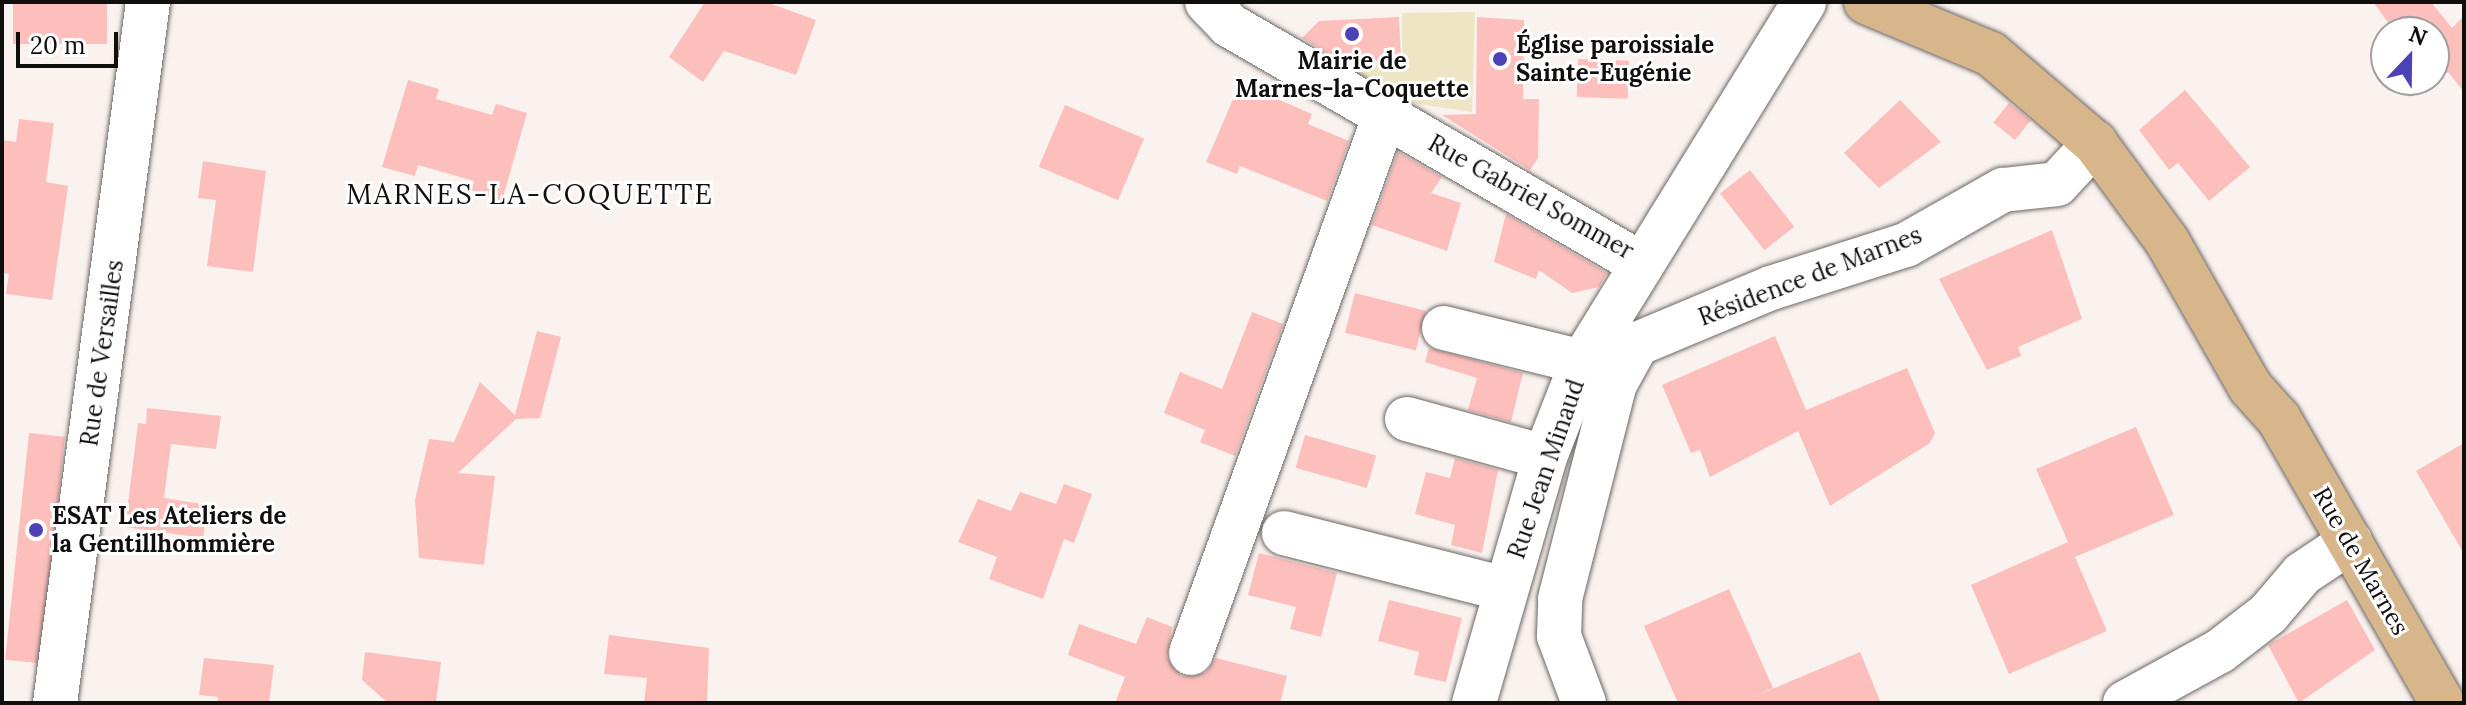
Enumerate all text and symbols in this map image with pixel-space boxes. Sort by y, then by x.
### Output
scale bar [20,16,122,66]
north arrow [2370,16,2450,96]
text: N [2405,19,2431,52]
marker: Mairie de Marnes-la-Coquette [1343,25,1361,43]
text: 20 m [30,30,86,61]
place label: Église paroissiale Sainte-Eugénie [1516,31,1714,87]
place label: Mairie de Marnes-la-Coquette [1235,47,1469,103]
marker: Église paroissiale Sainte-Eugénie [1491,50,1509,68]
street label: Rue Gabriel Sommer [1423,129,1639,265]
district label: MARNES-LA-COQUETTE [346,177,714,211]
street label: Résidence de Marnes [1694,220,1926,332]
street label: Rue de Versailles [75,258,129,448]
street label: Rue Jean Minaud [1502,376,1590,562]
street label: Rue de Marnes [2307,482,2415,640]
place label: ESAT Les Ateliers de la Gentillhommière [52,502,286,558]
marker: ESAT Les Ateliers de la Gentillhommière [27,521,45,539]

